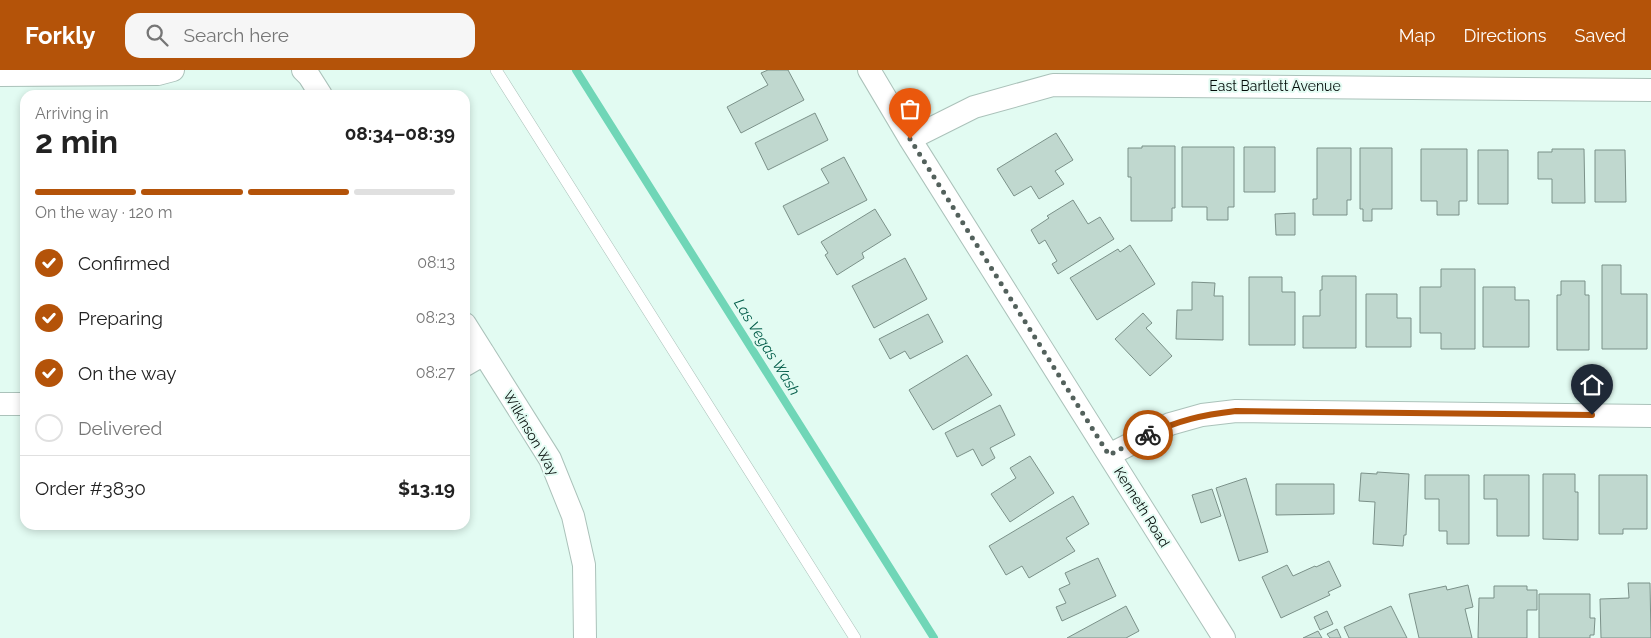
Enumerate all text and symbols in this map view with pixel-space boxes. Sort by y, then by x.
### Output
search box [125,13,475,58]
text: Forkly [25,21,95,50]
icon: search [143,21,171,49]
text: Search here [183,24,289,46]
text: Map [1399,25,1435,46]
text: Directions [1463,25,1547,46]
text: Saved [1575,25,1626,46]
street label: East Bartlett Avenue [1209,78,1341,94]
pin [889,88,931,139]
icon: bag [896,95,924,123]
text: Arriving in [35,104,109,123]
text: 08:34–08:39 [345,122,455,144]
text: 2 min [35,123,118,160]
text: On the way · 120 m [35,203,173,222]
icon: check [35,249,63,277]
text: Confirmed [78,252,170,274]
text: 08:13 [417,253,455,272]
water label: Las Vegas Wash [730,295,804,399]
icon: check [35,304,63,332]
text: Preparing [78,307,163,329]
text: 08:23 [416,308,455,327]
icon: check [35,359,63,387]
text: On the way [78,362,177,384]
text: 08:27 [416,363,455,382]
pin [1571,364,1613,415]
icon: home [1578,371,1606,399]
street label: Wilkinson Way [500,388,562,479]
courier [1123,410,1173,460]
text: Delivered [78,417,162,439]
icon: bike [1134,421,1162,449]
street label: Kenneth Road [1111,464,1173,550]
text: Order #3830 [35,477,146,499]
text: $13.19 [398,477,455,499]

